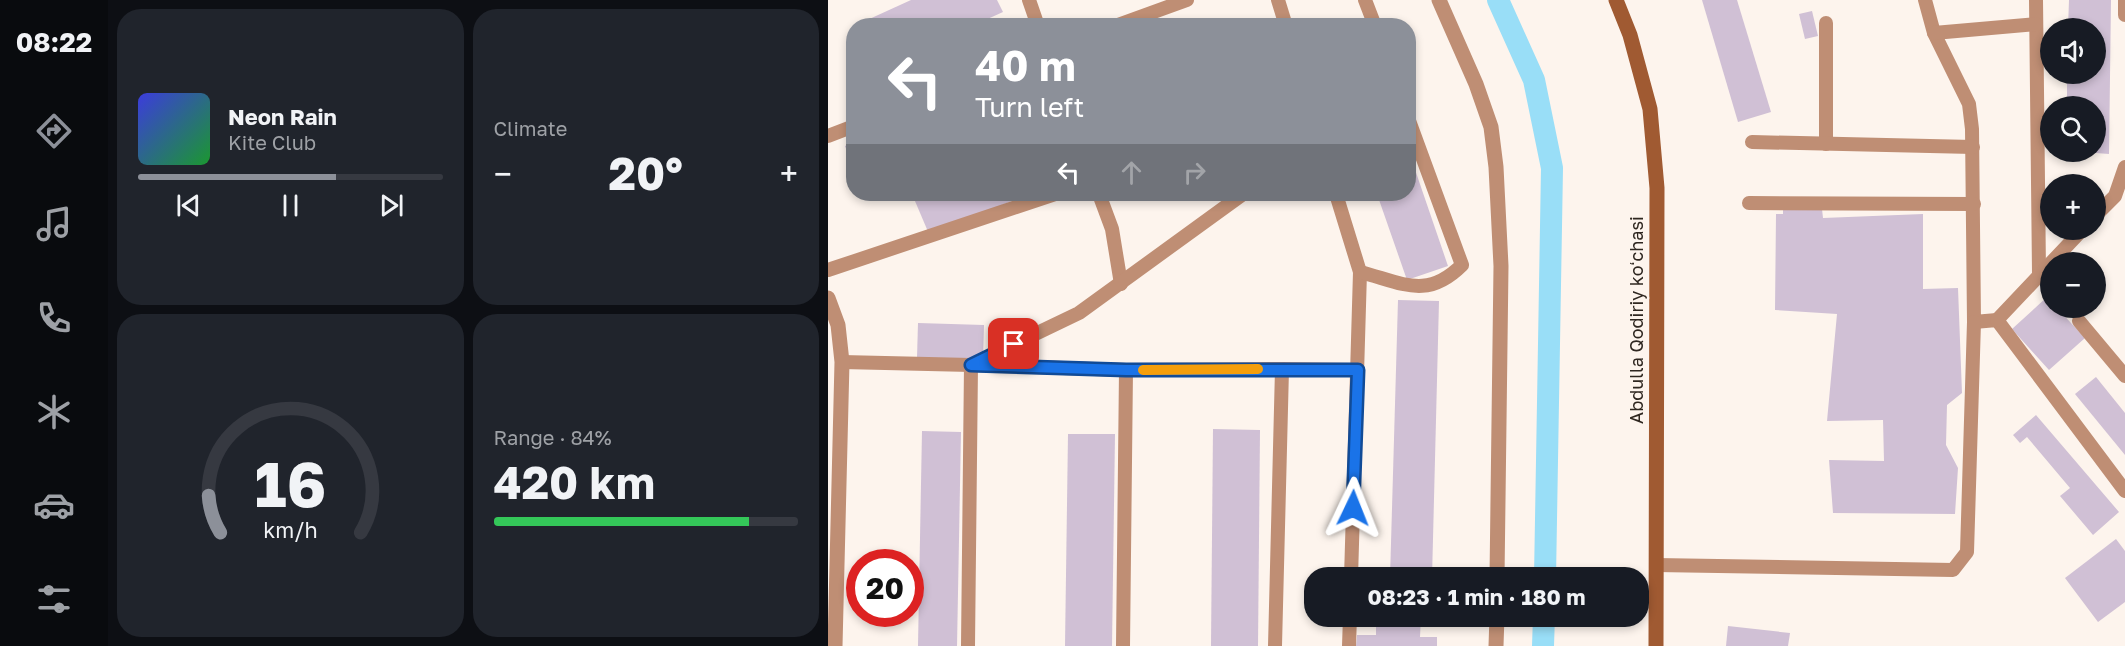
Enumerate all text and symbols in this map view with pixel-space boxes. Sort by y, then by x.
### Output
map controls [2040,18,2106,318]
button: sound [2040,18,2106,84]
text: 08:22 [16,26,92,58]
text: 40 m [975,40,1076,90]
icon: left [876,42,954,120]
text: Turn left [975,91,1084,123]
button: search [2040,96,2106,162]
text: Neon Rain [228,103,337,130]
icon: directions [33,110,75,152]
text: Climate [494,116,567,140]
text: Kite Club [228,130,316,154]
text: 20° [609,146,683,200]
text: − [494,154,512,193]
text: + [780,154,798,193]
icon: left [1052,156,1085,189]
icon: ahead [1115,156,1148,189]
icon: right [1178,156,1211,189]
button: + [2040,174,2106,240]
icon: previous [172,189,205,222]
icon: pause [274,189,307,222]
icon: next [375,189,408,222]
icon: music [33,203,75,245]
street label: Abdulla Qodiriy koʻchasi [1625,216,1647,424]
button: − [2040,252,2106,318]
icon: phone [33,297,75,339]
pin [988,318,1039,369]
icon: arrive [997,327,1030,360]
icon: climate [33,391,75,433]
text: Range · 84% [494,425,612,449]
text: 16 [254,446,326,521]
text: 420 km [494,455,655,509]
position arrow [1321,476,1385,540]
icon: car [33,484,75,526]
text: km/h [263,517,318,543]
speed limit sign: 20 [846,549,924,627]
icon: filters [33,578,75,620]
text: 08:23 · 1 min · 180 m [1367,583,1586,610]

